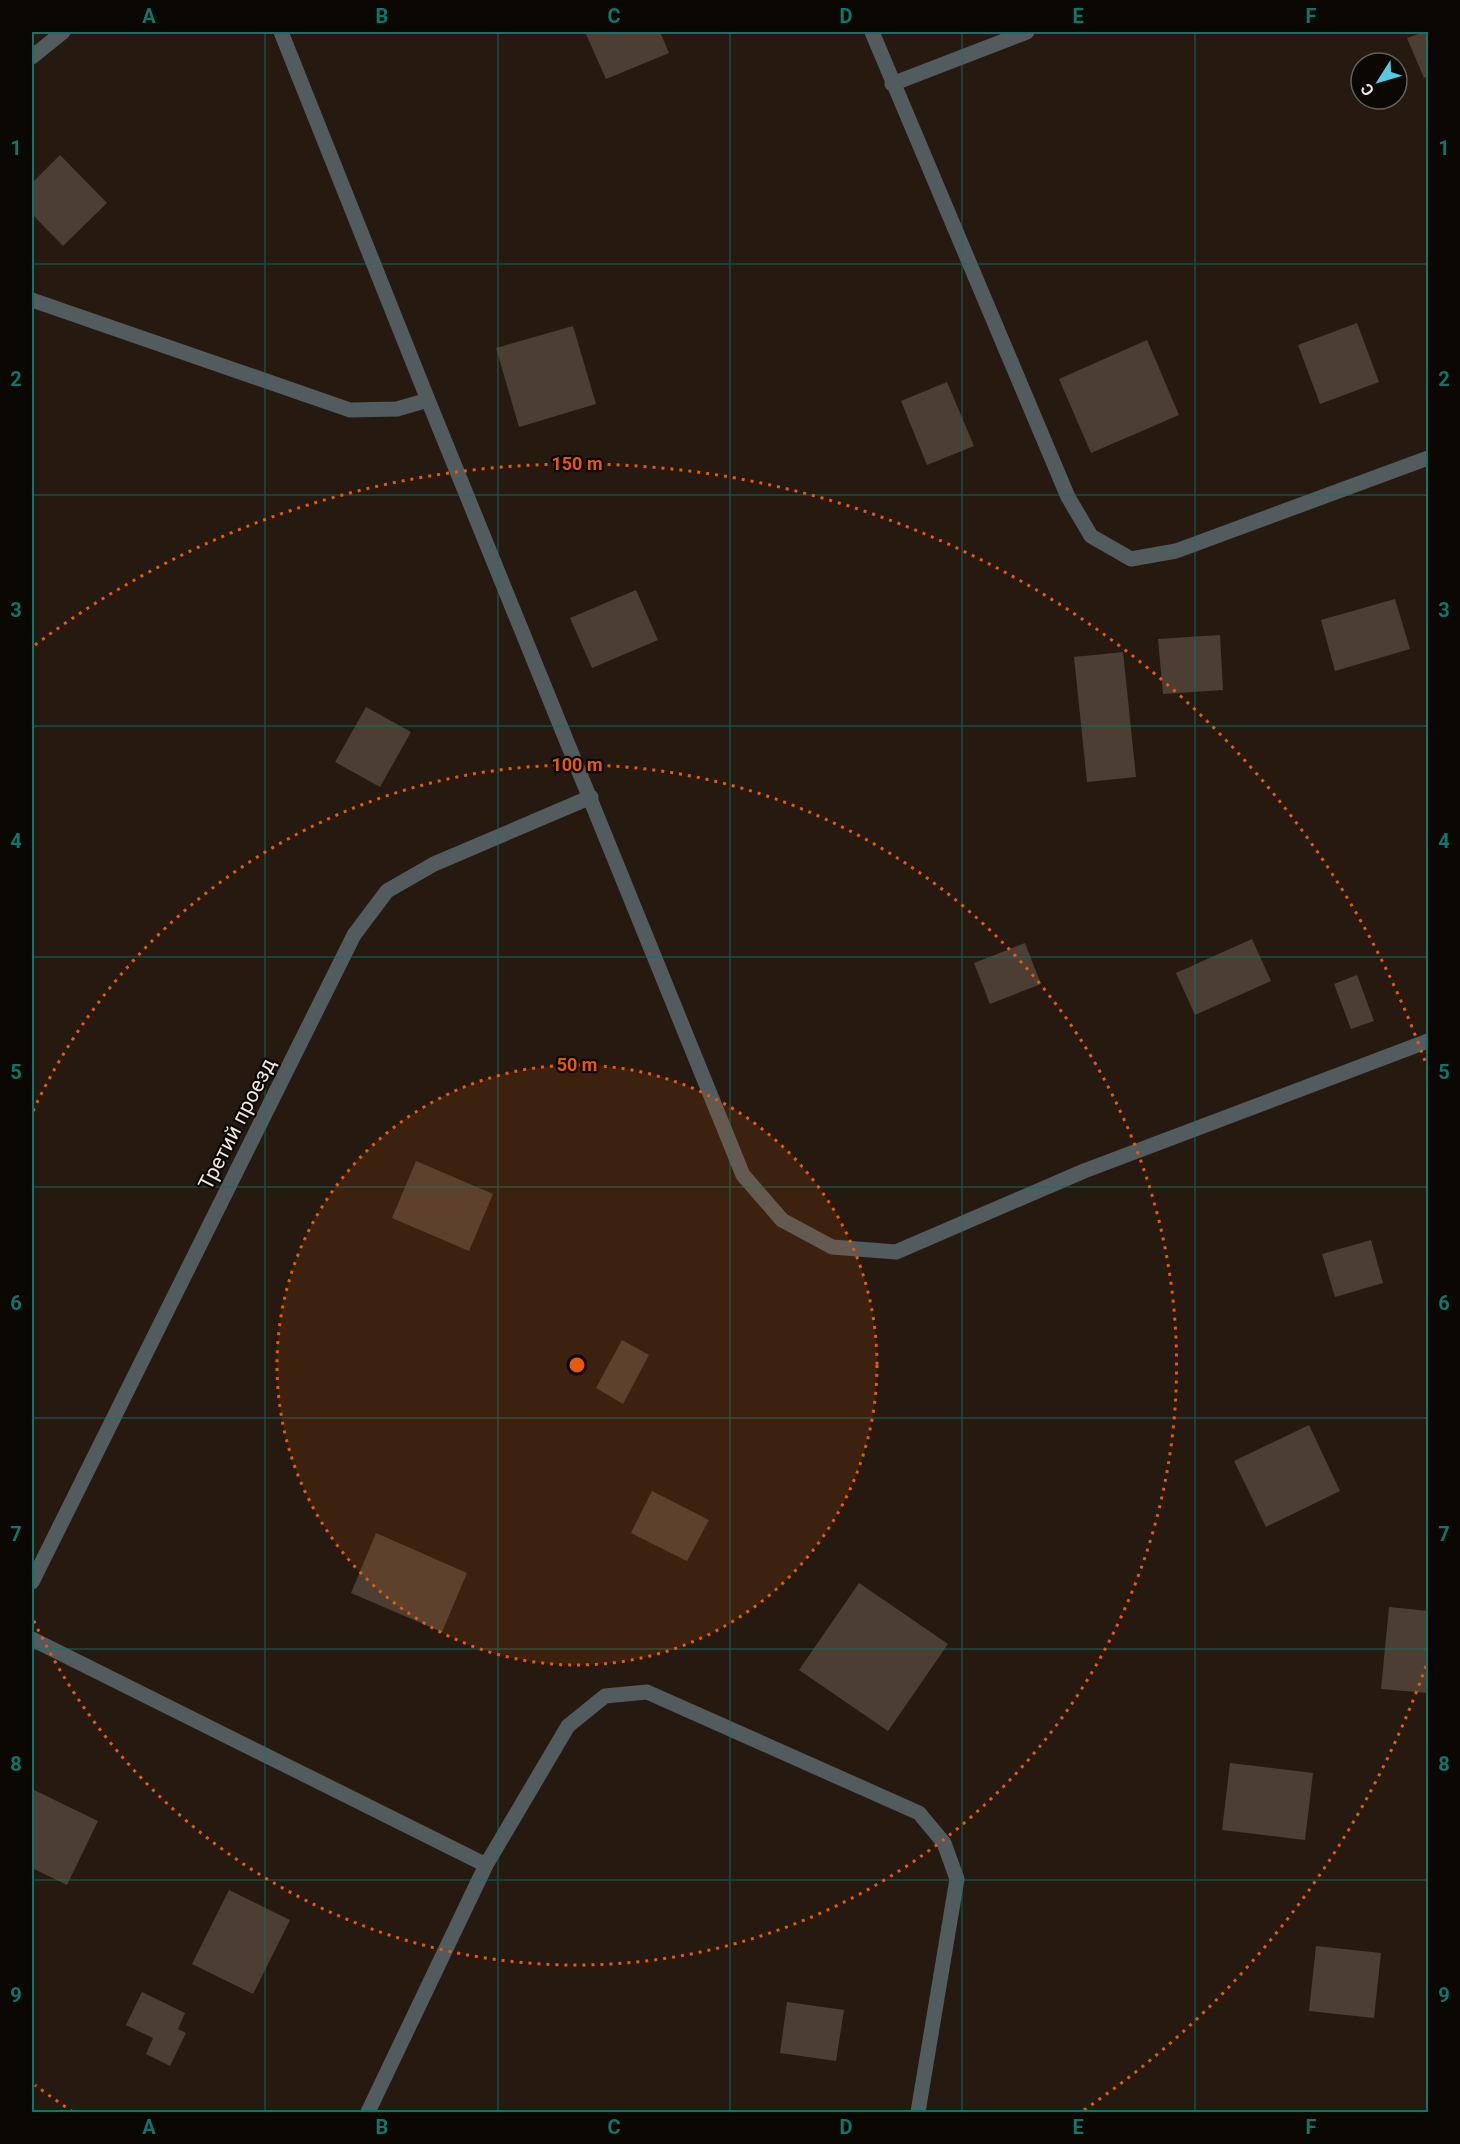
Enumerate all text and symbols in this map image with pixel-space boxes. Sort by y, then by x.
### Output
text: A [142,4,156,28]
text: B [376,4,388,28]
text: C [607,4,621,28]
text: D [840,4,853,28]
text: E [1072,4,1084,28]
text: F [1306,4,1317,28]
north arrow [1349,51,1409,111]
text: С [1357,80,1378,100]
text: 1 [10,136,22,160]
text: 1 [1438,136,1450,160]
text: 2 [10,367,22,391]
text: 2 [1438,367,1450,391]
text: 150 m [551,453,603,474]
text: 3 [10,598,22,622]
text: 3 [1438,598,1450,622]
text: 100 m [551,754,603,775]
text: 4 [10,829,22,853]
text: 4 [1438,829,1450,853]
street label: Третий проезд [194,1054,281,1194]
text: 50 m [557,1054,597,1075]
text: 5 [10,1060,22,1084]
text: 5 [1438,1060,1450,1084]
text: 6 [10,1291,22,1315]
text: 6 [1438,1291,1450,1315]
centre of rings [567,1355,587,1375]
text: 7 [10,1522,22,1546]
text: 7 [1438,1522,1450,1546]
text: 8 [10,1752,22,1776]
text: 8 [1438,1752,1450,1776]
text: 9 [10,1983,22,2007]
text: 9 [1438,1983,1450,2007]
text: A [142,2115,156,2139]
text: B [376,2115,388,2139]
text: C [607,2115,621,2139]
text: D [840,2115,853,2139]
text: E [1072,2115,1084,2139]
text: F [1306,2115,1317,2139]

